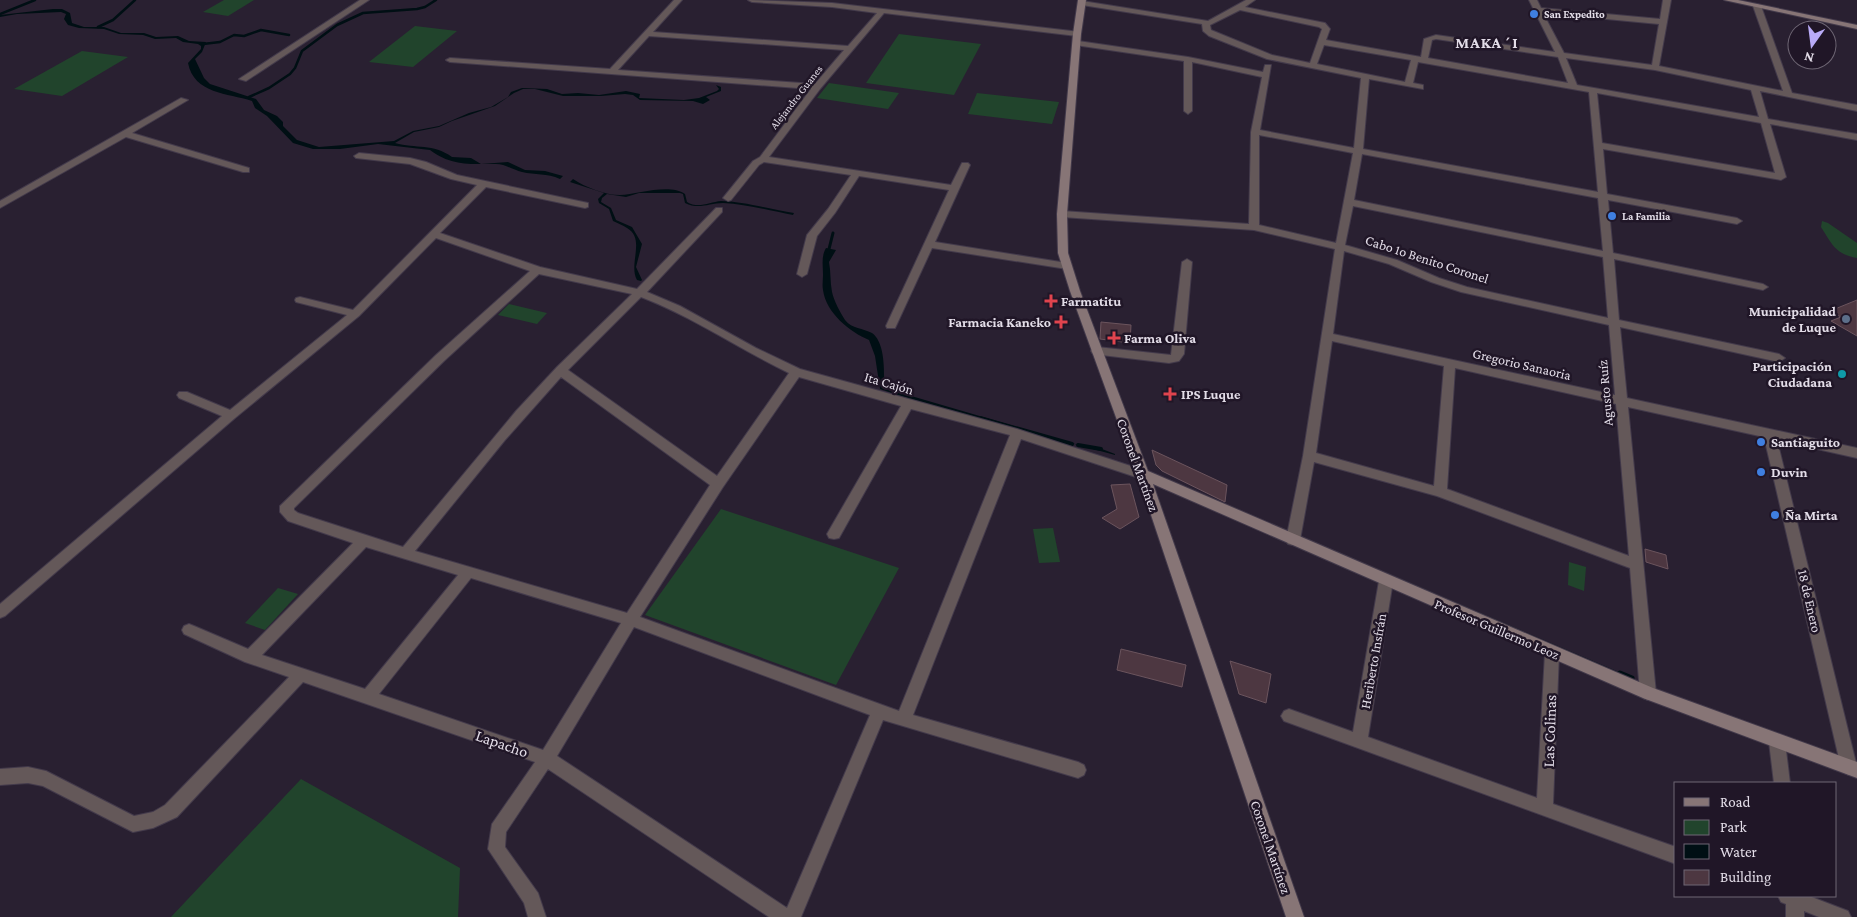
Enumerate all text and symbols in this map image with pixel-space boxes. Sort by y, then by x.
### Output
marker: San Expedito [1528,8,1540,20]
place label: San Expedito [1544,8,1605,20]
north arrow [1787,20,1837,70]
district label: MAKA´I [1455,34,1519,51]
text: N [1802,49,1815,67]
street label: Alejandro Guanes [767,63,825,132]
marker: La Familia [1606,210,1618,222]
place label: La Familia [1622,210,1671,222]
street label: Cabo 1o Benito Coronel [1363,231,1491,287]
place label: Farmatitu [1061,293,1121,309]
marker: Farmatitu [1045,295,1057,307]
place label: Municipalidad de Luque [1749,303,1836,335]
marker: Municipalidad de Luque [1840,313,1852,325]
place label: Farmacia Kaneko [948,314,1051,330]
marker: Farmacia Kaneko [1055,316,1067,328]
place label: Farma Oliva [1124,330,1196,346]
marker: Farma Oliva [1108,332,1120,344]
street label: Gregorio Sanaoria [1471,345,1573,383]
place label: Participación Ciudadana [1752,358,1832,390]
street label: Agusto Ruíz [1594,359,1616,427]
street label: Ita Cajón [862,368,916,399]
marker: Participación Ciudadana [1836,368,1848,380]
place label: IPS Luque [1181,386,1241,402]
marker: IPS Luque [1163,387,1177,401]
street label: Coronel Martínez [1114,416,1162,514]
place label: Santiaguito [1771,434,1840,450]
marker: Santiaguito [1755,436,1767,448]
place label: Duvin [1771,464,1808,480]
marker: Duvin [1755,466,1767,478]
place label: Ña Mirta [1785,507,1838,523]
marker: Ña Mirta [1769,509,1781,521]
street label: 18 de Enero [1795,568,1825,634]
street label: Profesor Guillermo Leoz [1432,595,1562,663]
street label: Heriberto Insfrán [1357,612,1389,710]
street label: Las Colinas [1540,694,1559,768]
street label: Lapacho [473,727,530,761]
legend [1674,782,1837,897]
text: Road [1720,794,1751,810]
street label: Coronel Martínez [1248,798,1294,896]
text: Park [1720,819,1747,835]
text: Water [1720,844,1757,860]
text: Building [1720,869,1771,886]

